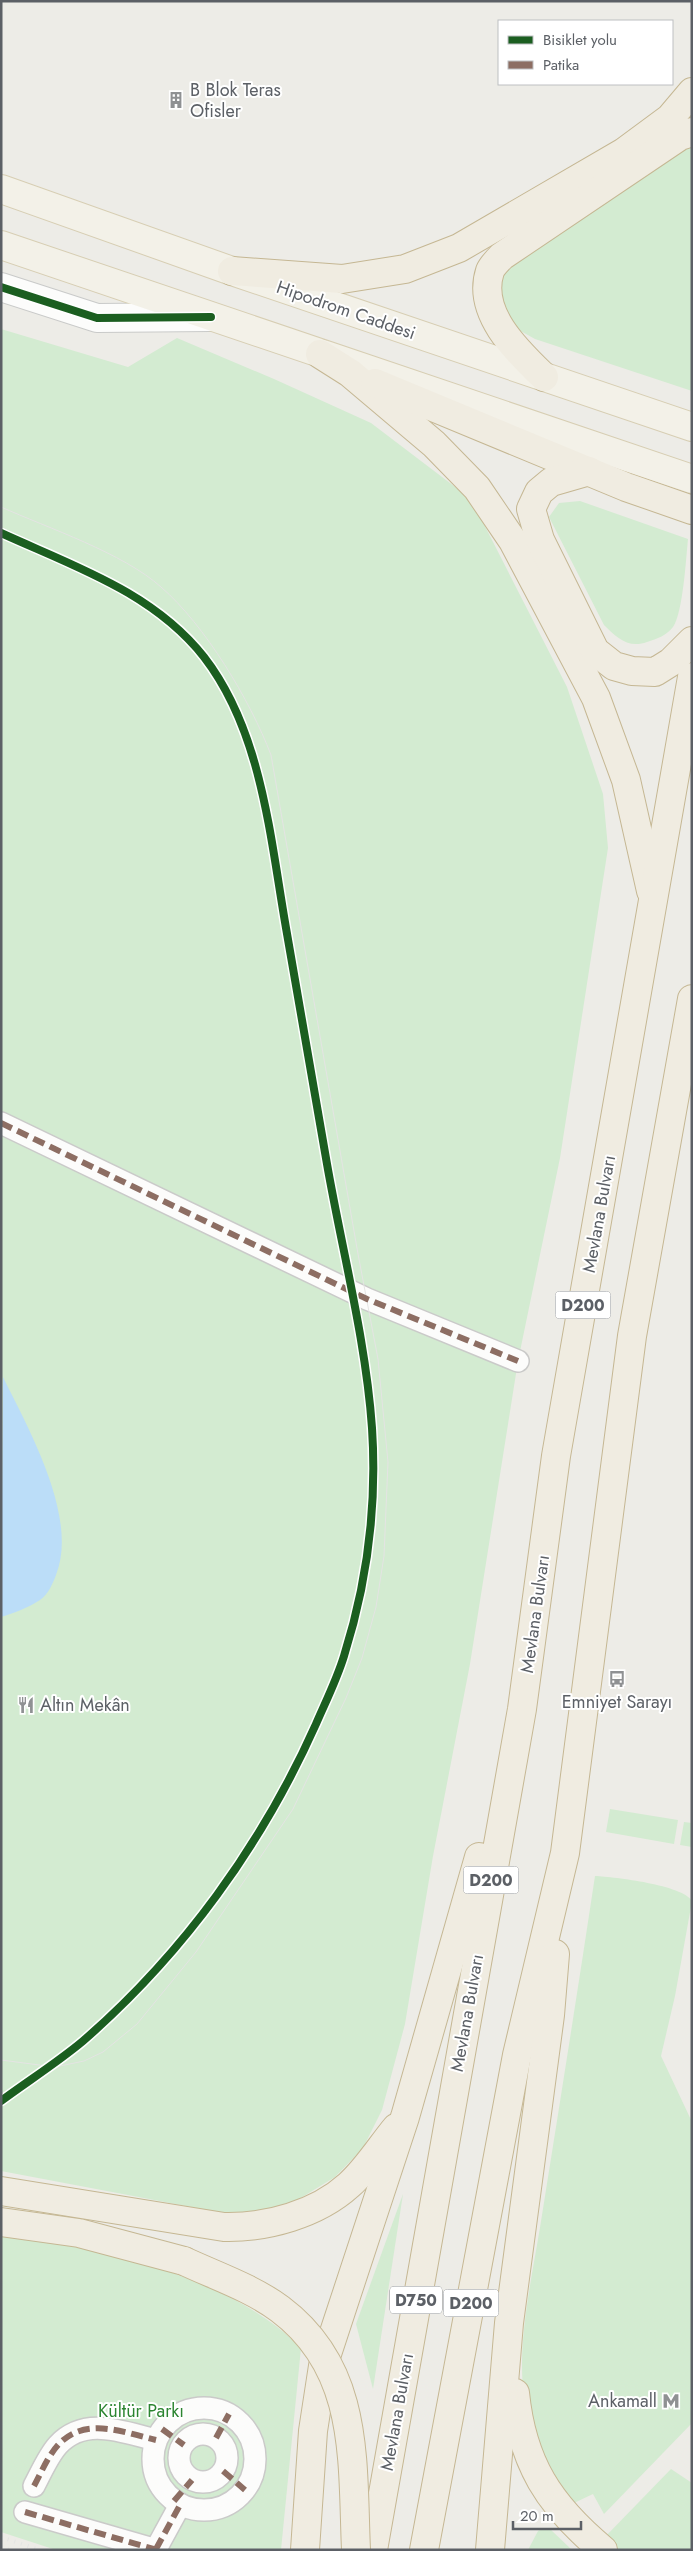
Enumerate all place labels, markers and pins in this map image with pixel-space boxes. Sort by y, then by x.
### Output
place label: B Blok Teras Ofisler [190,77,281,124]
building icon: B Blok Teras Ofisler [166,90,186,110]
bus stop icon: Emniyet Sarayı [607,1669,627,1689]
place label: Emniyet Sarayı [562,1689,672,1715]
place label: Altın Mekân [40,1692,130,1718]
restaurant icon: Altın Mekân [16,1695,36,1715]
place label: Ankamall [588,2388,657,2414]
metro station icon: Ankamall [661,2391,681,2411]

